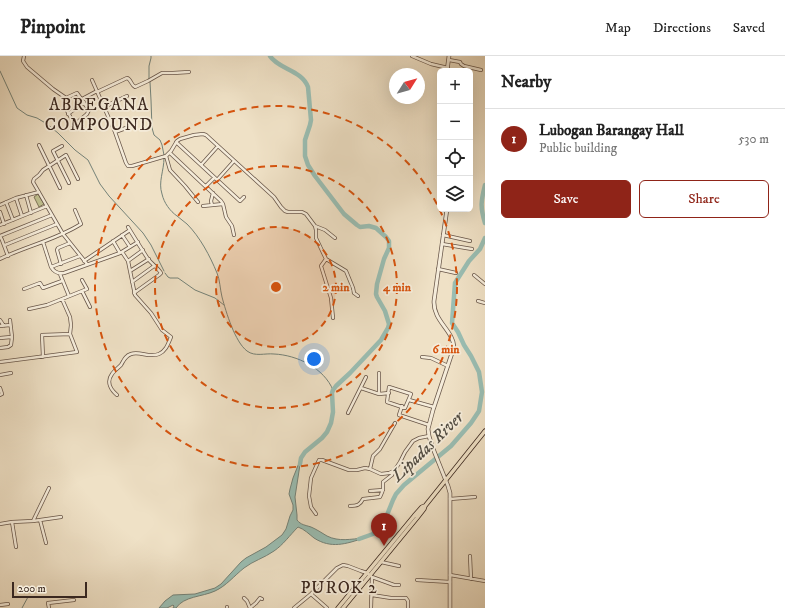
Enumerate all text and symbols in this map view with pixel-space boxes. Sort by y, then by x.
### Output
text: Pinpoint [20,16,85,39]
text: Map [605,19,631,37]
text: Directions [653,19,711,37]
text: Saved [733,19,765,37]
north arrow [389,68,425,104]
map controls [437,68,473,212]
button: + [437,68,473,104]
text: Nearby [501,71,551,93]
district label: ABREGANA COMPOUND [45,94,153,136]
button: − [437,104,473,140]
text: Lubogan Barangay Hall [539,121,684,140]
text: 1 [512,131,516,147]
text: 530 m [738,131,769,147]
button: locate [437,140,473,176]
text: Public building [539,140,617,156]
button: layers [437,176,473,212]
button: Save [501,180,631,218]
button: Share [639,180,769,218]
centre of rings [269,280,283,294]
text: 2 min [323,280,350,295]
text: 4 min [382,280,412,295]
text: 6 min [432,342,460,357]
your location [304,349,324,369]
water label: Lipadas River [386,406,470,487]
pin: 1 [371,513,397,546]
district label: PUROK 2 [301,577,377,599]
scale bar [12,580,87,599]
text: 200 m [18,582,46,596]

